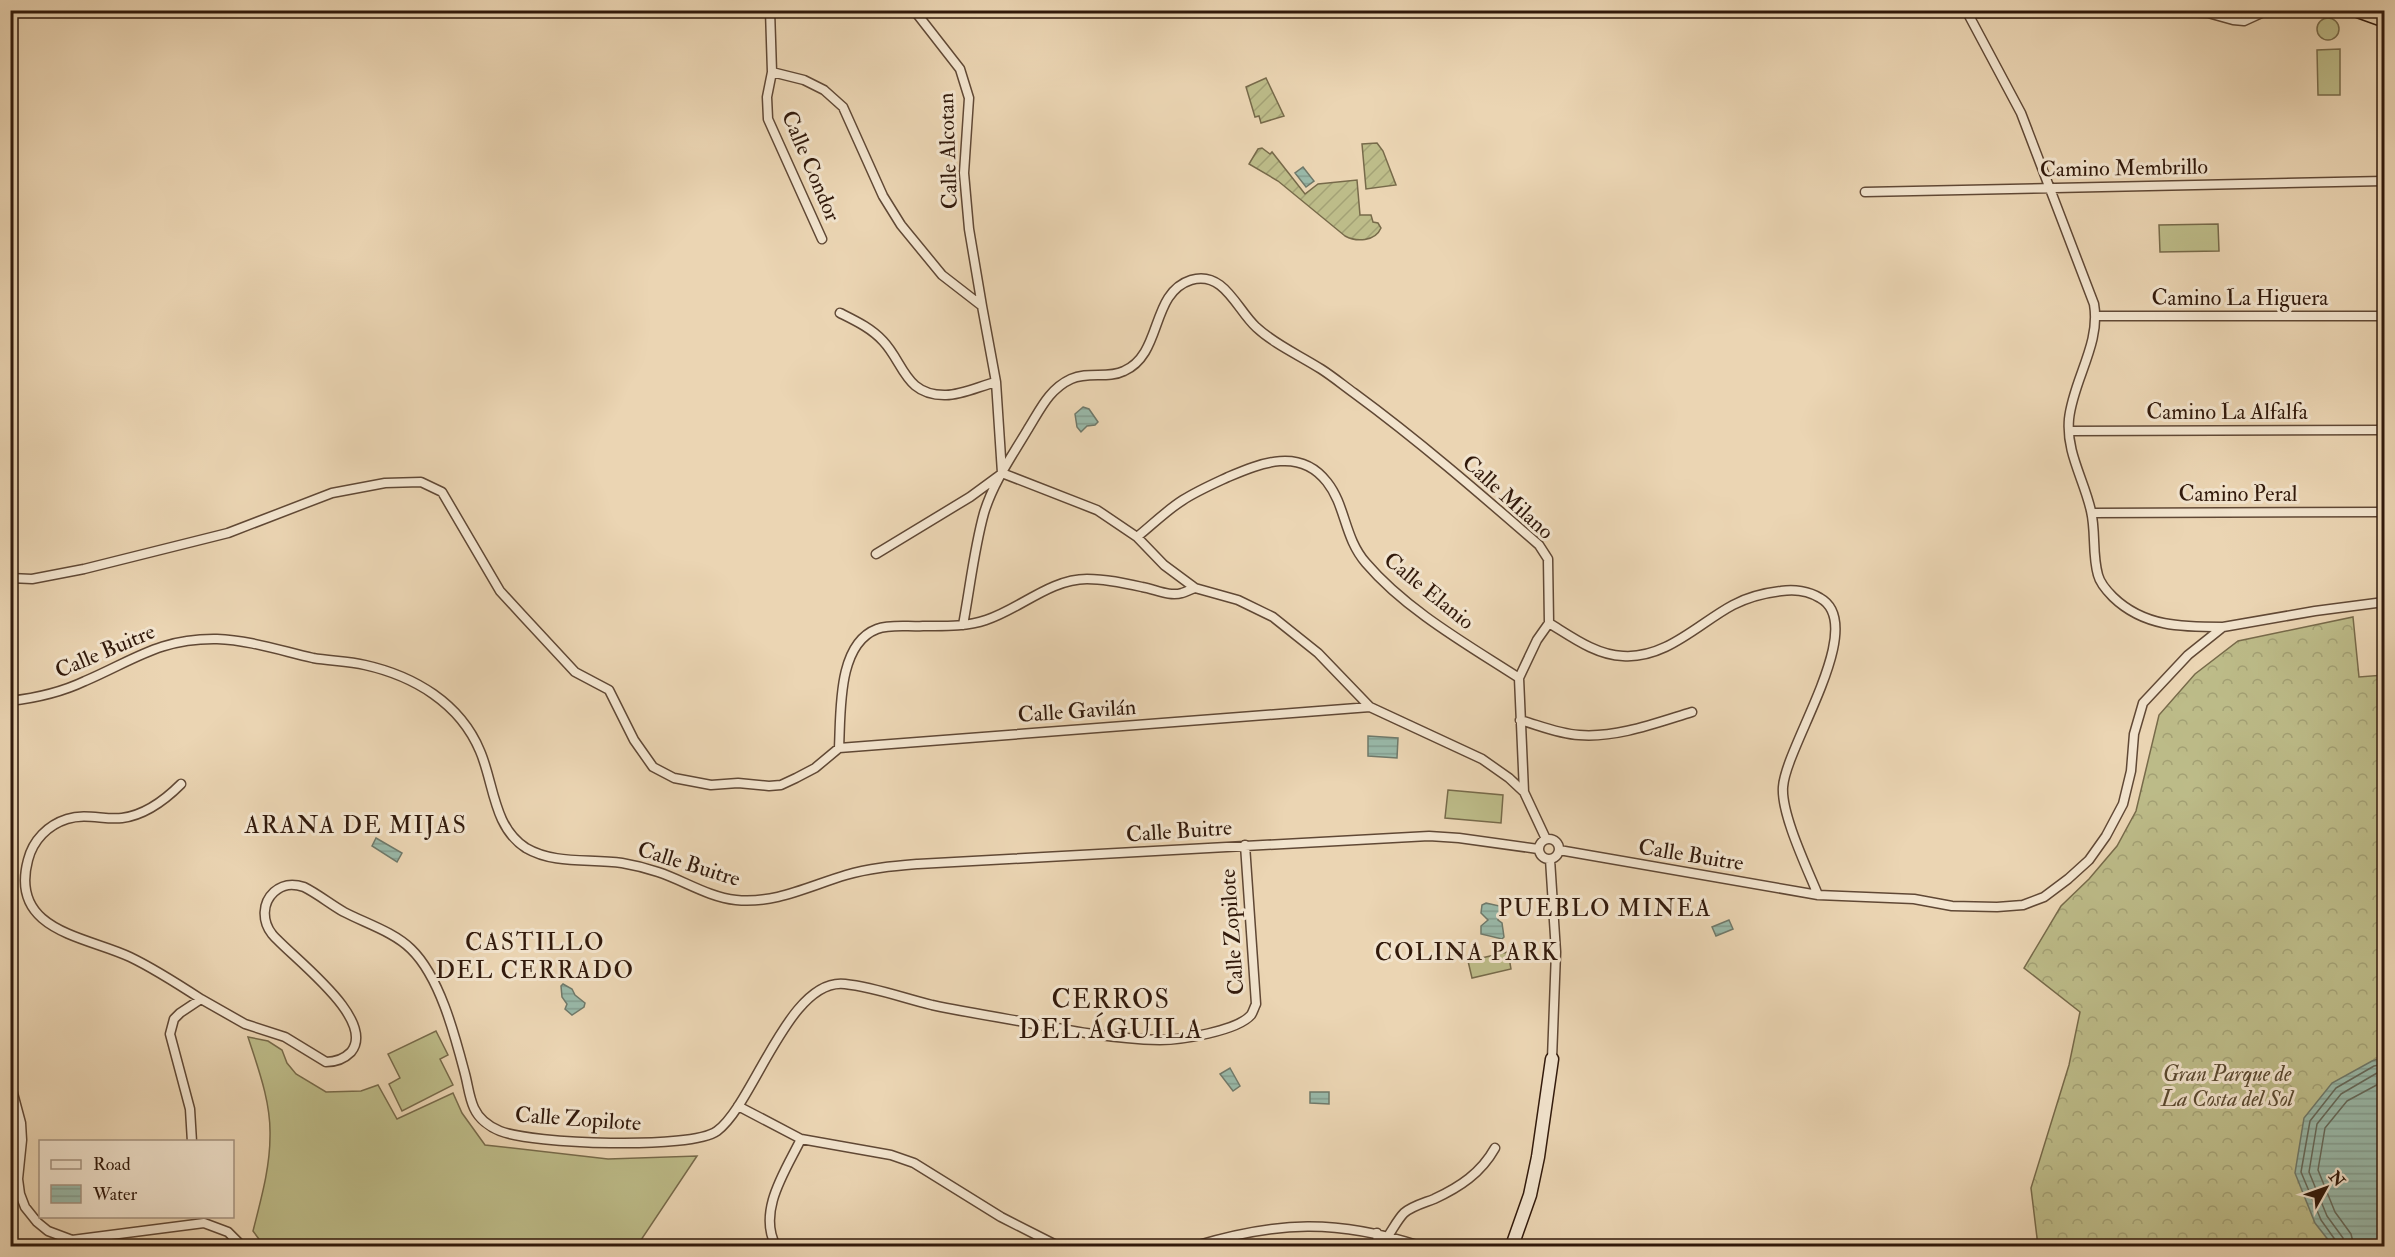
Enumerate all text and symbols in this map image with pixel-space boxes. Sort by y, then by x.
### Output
street label: Calle Alcotan [932,92,964,210]
street label: Calle Condor [775,106,847,226]
street label: Camino Membrillo [2040,153,2208,183]
street label: Camino La Higuera [2152,284,2329,312]
street label: Camino La Alfalfa [2146,398,2309,426]
street label: Calle Milano [1456,449,1560,545]
street label: Camino Peral [2179,480,2298,508]
street label: Calle Elanio [1378,546,1480,636]
street label: Calle Buitre [51,617,159,685]
street label: Calle Gavilán [1017,693,1137,729]
district label: ARANA DE MIJAS [244,810,467,841]
street label: Calle Buitre [1125,813,1233,849]
street label: Calle Buitre [1636,833,1746,877]
street label: Calle Buitre [634,835,744,893]
street label: Calle Zopilote [1214,868,1251,996]
district label: PUEBLO MINEA [1498,893,1712,924]
district label: CASTILLO DEL CERRADO [435,927,635,986]
district label: COLINA PARK [1375,937,1559,968]
district label: CERROS DEL ÁGUILA [1018,984,1204,1046]
park label: Gran Parque de La Costa del Sol [2160,1060,2295,1113]
street label: Calle Zopilote [514,1101,642,1138]
legend [39,1140,234,1218]
text: Road [93,1153,131,1176]
north arrow [2296,1158,2356,1218]
text: N [2324,1166,2349,1191]
text: Water [92,1183,137,1206]

